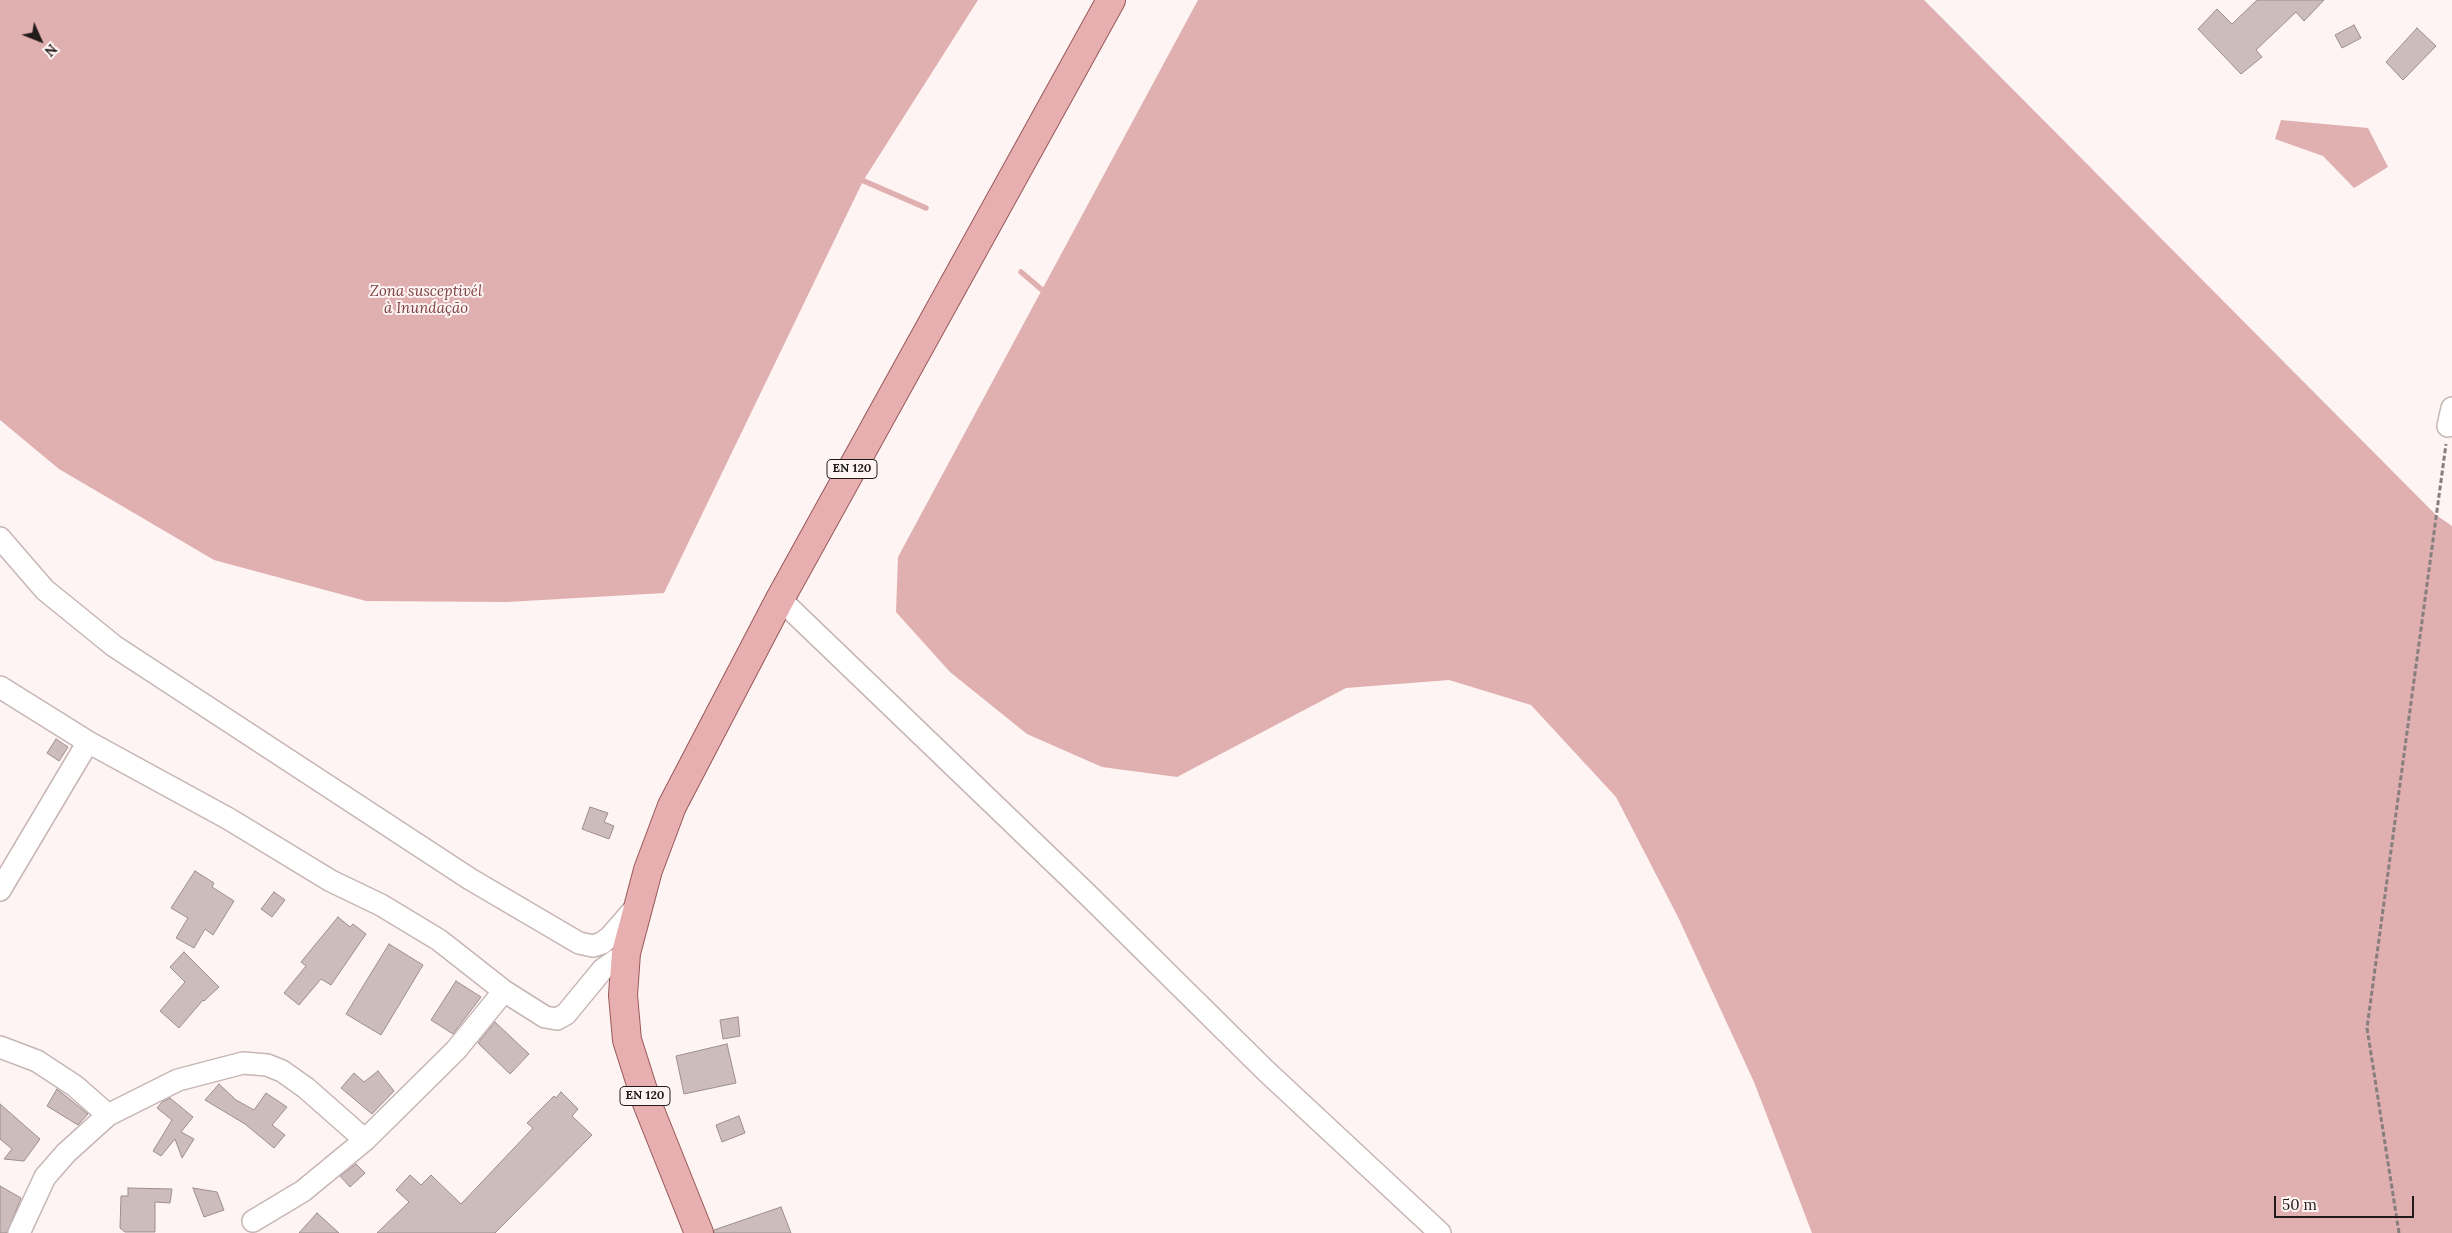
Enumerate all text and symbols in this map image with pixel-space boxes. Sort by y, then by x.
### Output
north arrow [15,15,65,65]
text: N [41,40,61,61]
water label: Zona susceptivél à Inundação [370,283,482,318]
road number: EN 120 [827,459,877,478]
road number: EN 120 [620,1086,670,1106]
scale bar [2277,1186,2417,1218]
text: 50 m [2282,1195,2317,1214]

